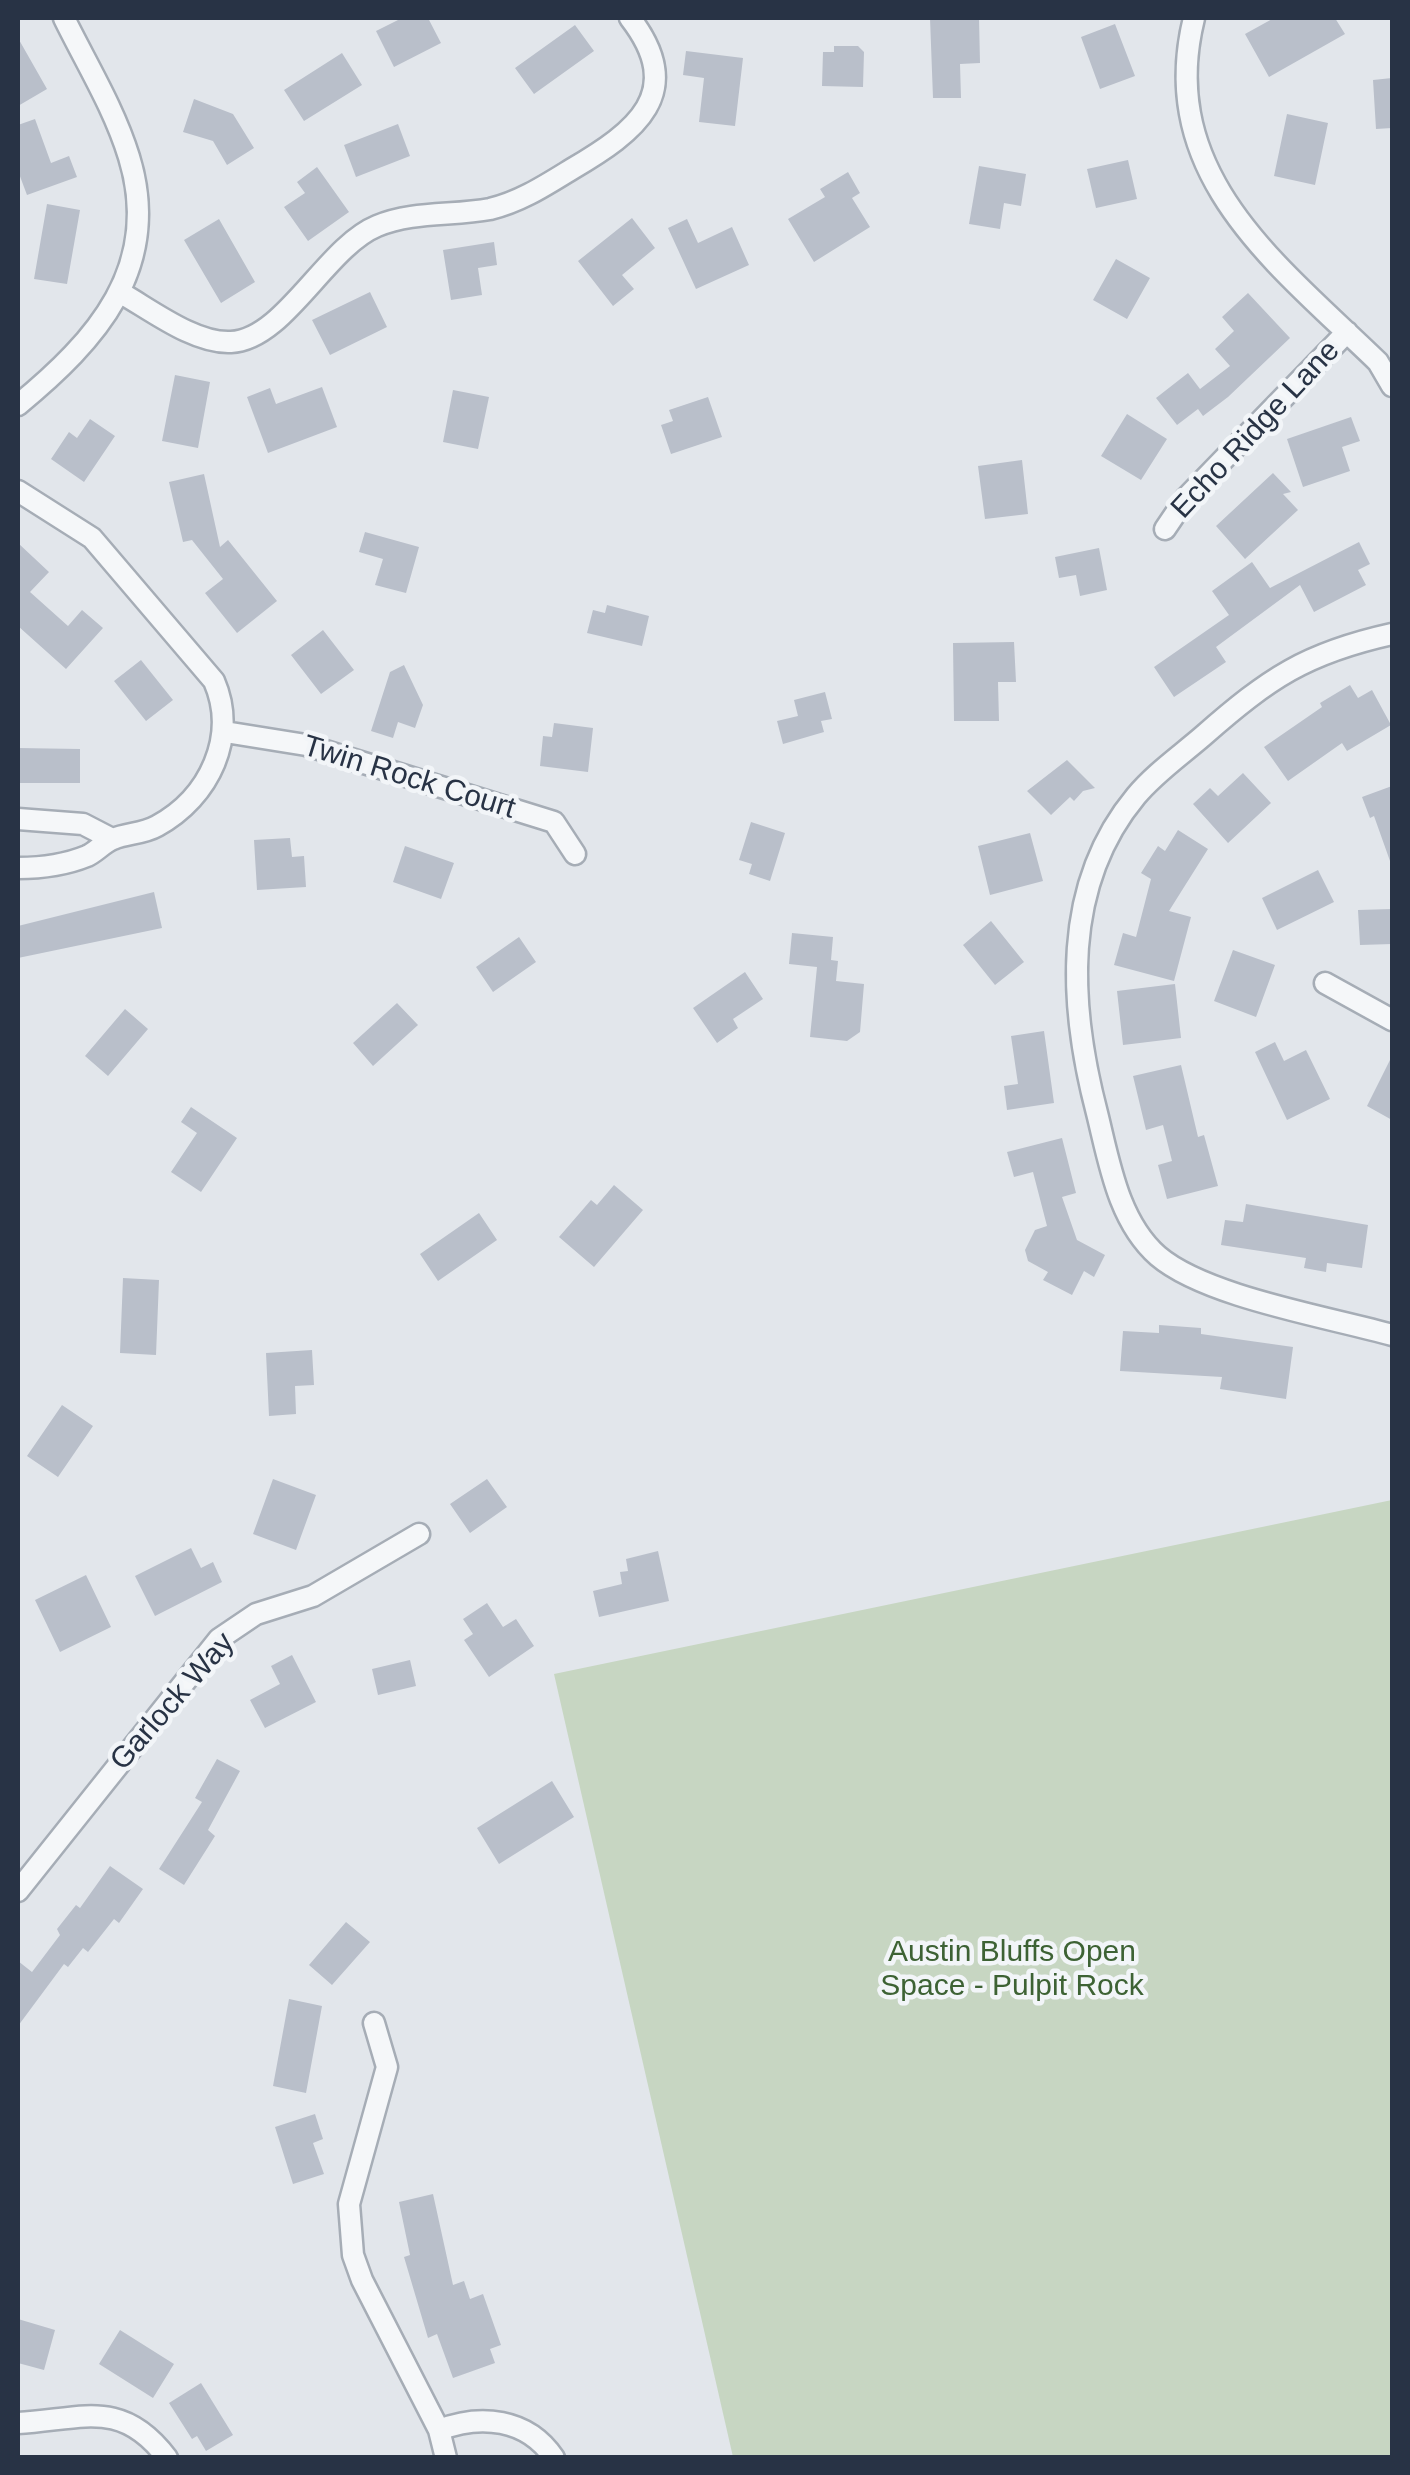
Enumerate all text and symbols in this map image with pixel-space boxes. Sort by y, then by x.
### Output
street label: Echo Ridge Lane [1164,334,1348,526]
street label: Twin Rock Court [299,729,519,827]
street label: Garlock Way [103,1626,243,1778]
park label: Austin Bluffs Open Space - Pulpit Rock [880,1935,1144,2006]

